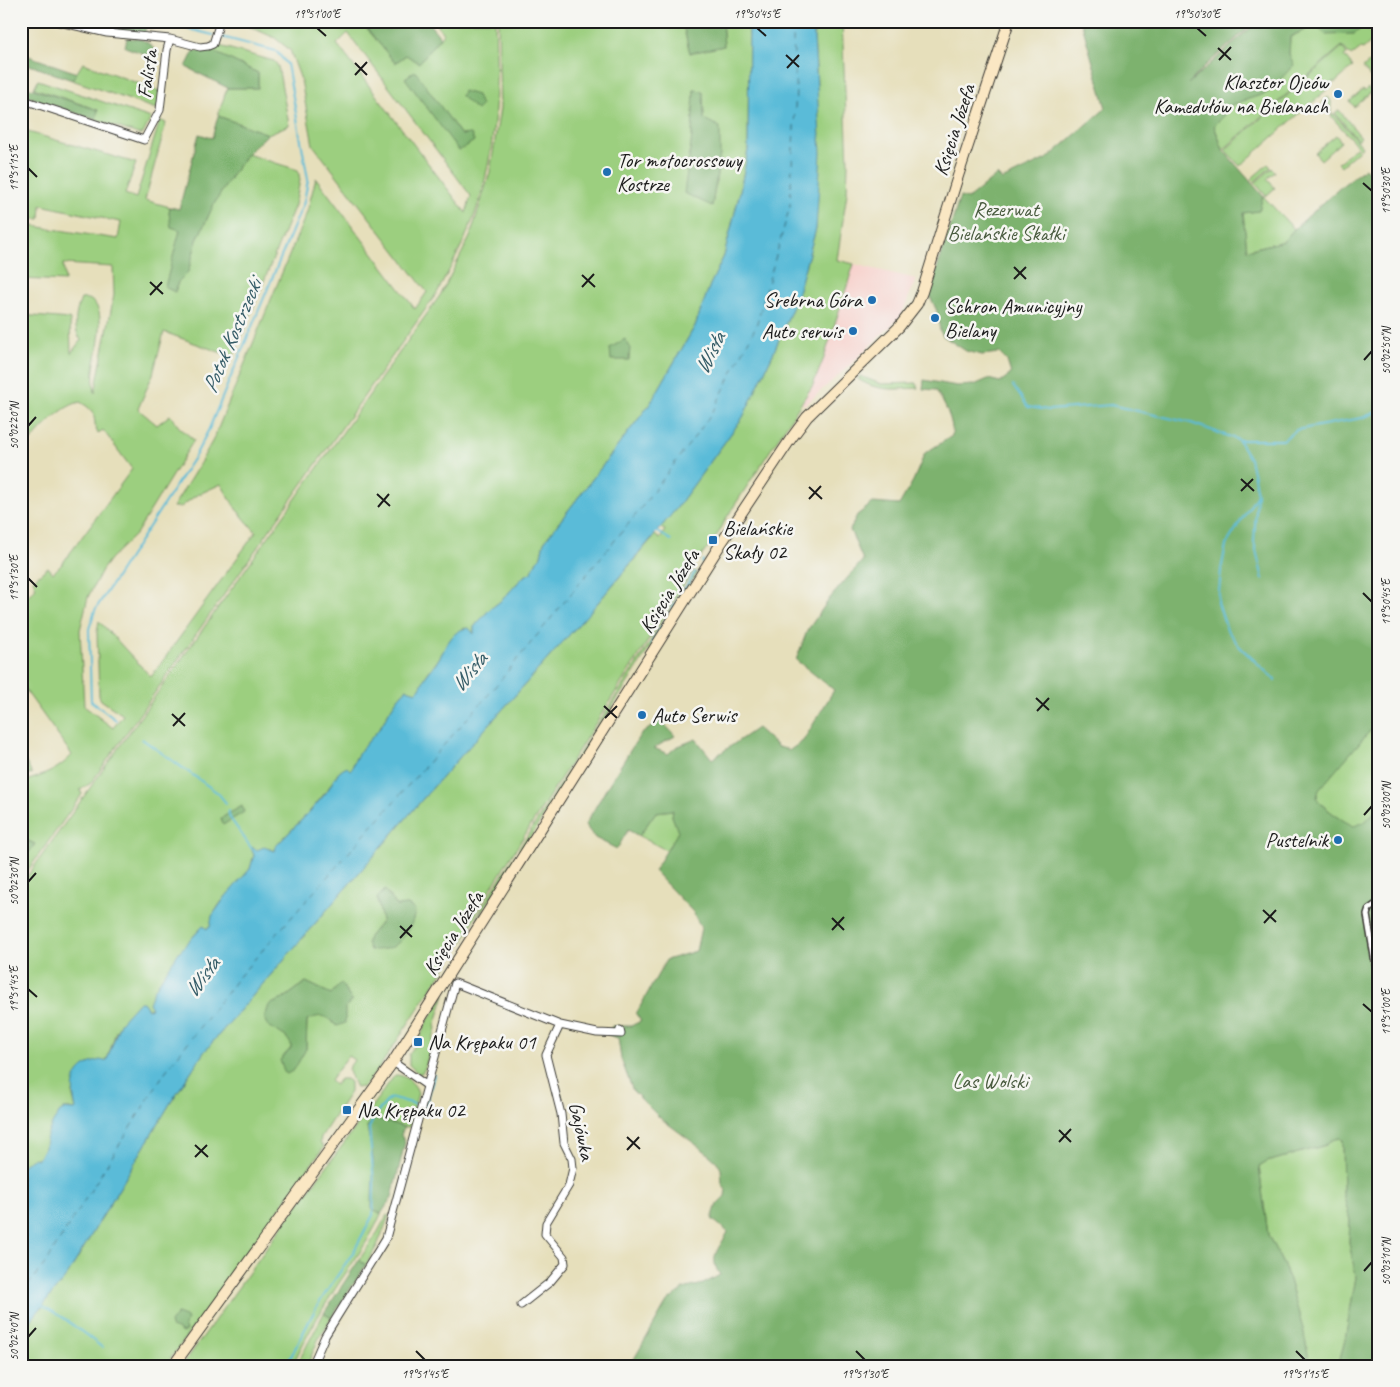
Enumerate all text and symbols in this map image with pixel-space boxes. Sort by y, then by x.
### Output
text: 19°51'00"E [294,6,342,22]
text: 19°50'45"E [734,6,782,22]
text: 19°50'30"E [1174,6,1222,22]
street label: Falista [131,46,164,100]
place label: Klasztor Ojców Kamedułów na Bielanach [1154,69,1330,119]
street label: Księcia Józefa [927,80,981,179]
marker: Klasztor Ojców Kamedułów na Bielanach [1332,88,1344,100]
text: 19°51'15"E [6,143,22,191]
place label: Tor motocrossowy Kostrze [617,147,743,197]
marker: Tor motocrossowy Kostrze [601,166,613,178]
text: 19°50'30"E [1378,166,1394,214]
park label: Rezerwat Bielańskie Skałki [947,196,1068,246]
water label: Potok Kostrzecki [196,271,270,397]
place label: Srebrna Góra [764,287,864,313]
place label: Schron Amunicyjny Bielany [945,293,1083,343]
marker: Srebrna Góra [866,294,878,306]
marker: Schron Amunicyjny Bielany [929,312,941,324]
place label: Auto serwis [762,318,845,344]
marker: Auto serwis [847,325,859,337]
water label: Wisła [688,326,733,378]
text: 50°02'50"N [1378,326,1394,375]
text: 50°02'20"N [6,401,22,450]
place label: Bielańskie Skały 02 [723,515,793,565]
marker: Bielańskie Skały 02 [707,534,719,546]
street label: Księcia Józefa [633,543,706,638]
text: 19°51'30"E [6,553,22,601]
text: 19°50'45"E [1378,577,1394,625]
water label: Wisła [445,645,495,697]
place label: Auto Serwis [652,702,738,728]
marker: Auto Serwis [636,709,648,721]
text: 50°03'00"N [1378,781,1394,830]
place label: Pustelnik [1266,827,1329,853]
marker: Pustelnik [1332,834,1344,846]
text: 50°02'30"N [6,857,22,906]
street label: Księcia Józefa [417,885,490,980]
water label: Wisła [178,950,228,1002]
text: 19°51'45"E [6,964,22,1012]
text: 19°51'00"E [1378,987,1394,1035]
place label: Na Krępaku 01 [428,1029,537,1055]
marker: Na Krępaku 01 [412,1036,424,1048]
park label: Las Wolski [952,1068,1031,1094]
place label: Na Krępaku 02 [357,1097,466,1123]
street label: Gajówka [563,1100,601,1164]
marker: Na Krępaku 02 [341,1104,353,1116]
text: 50°03'10"N [1378,1237,1394,1286]
text: 50°02'40"N [6,1312,22,1361]
text: 19°51'45"E [402,1366,450,1382]
text: 19°51'30"E [842,1366,890,1382]
text: 19°51'15"E [1282,1366,1330,1382]

